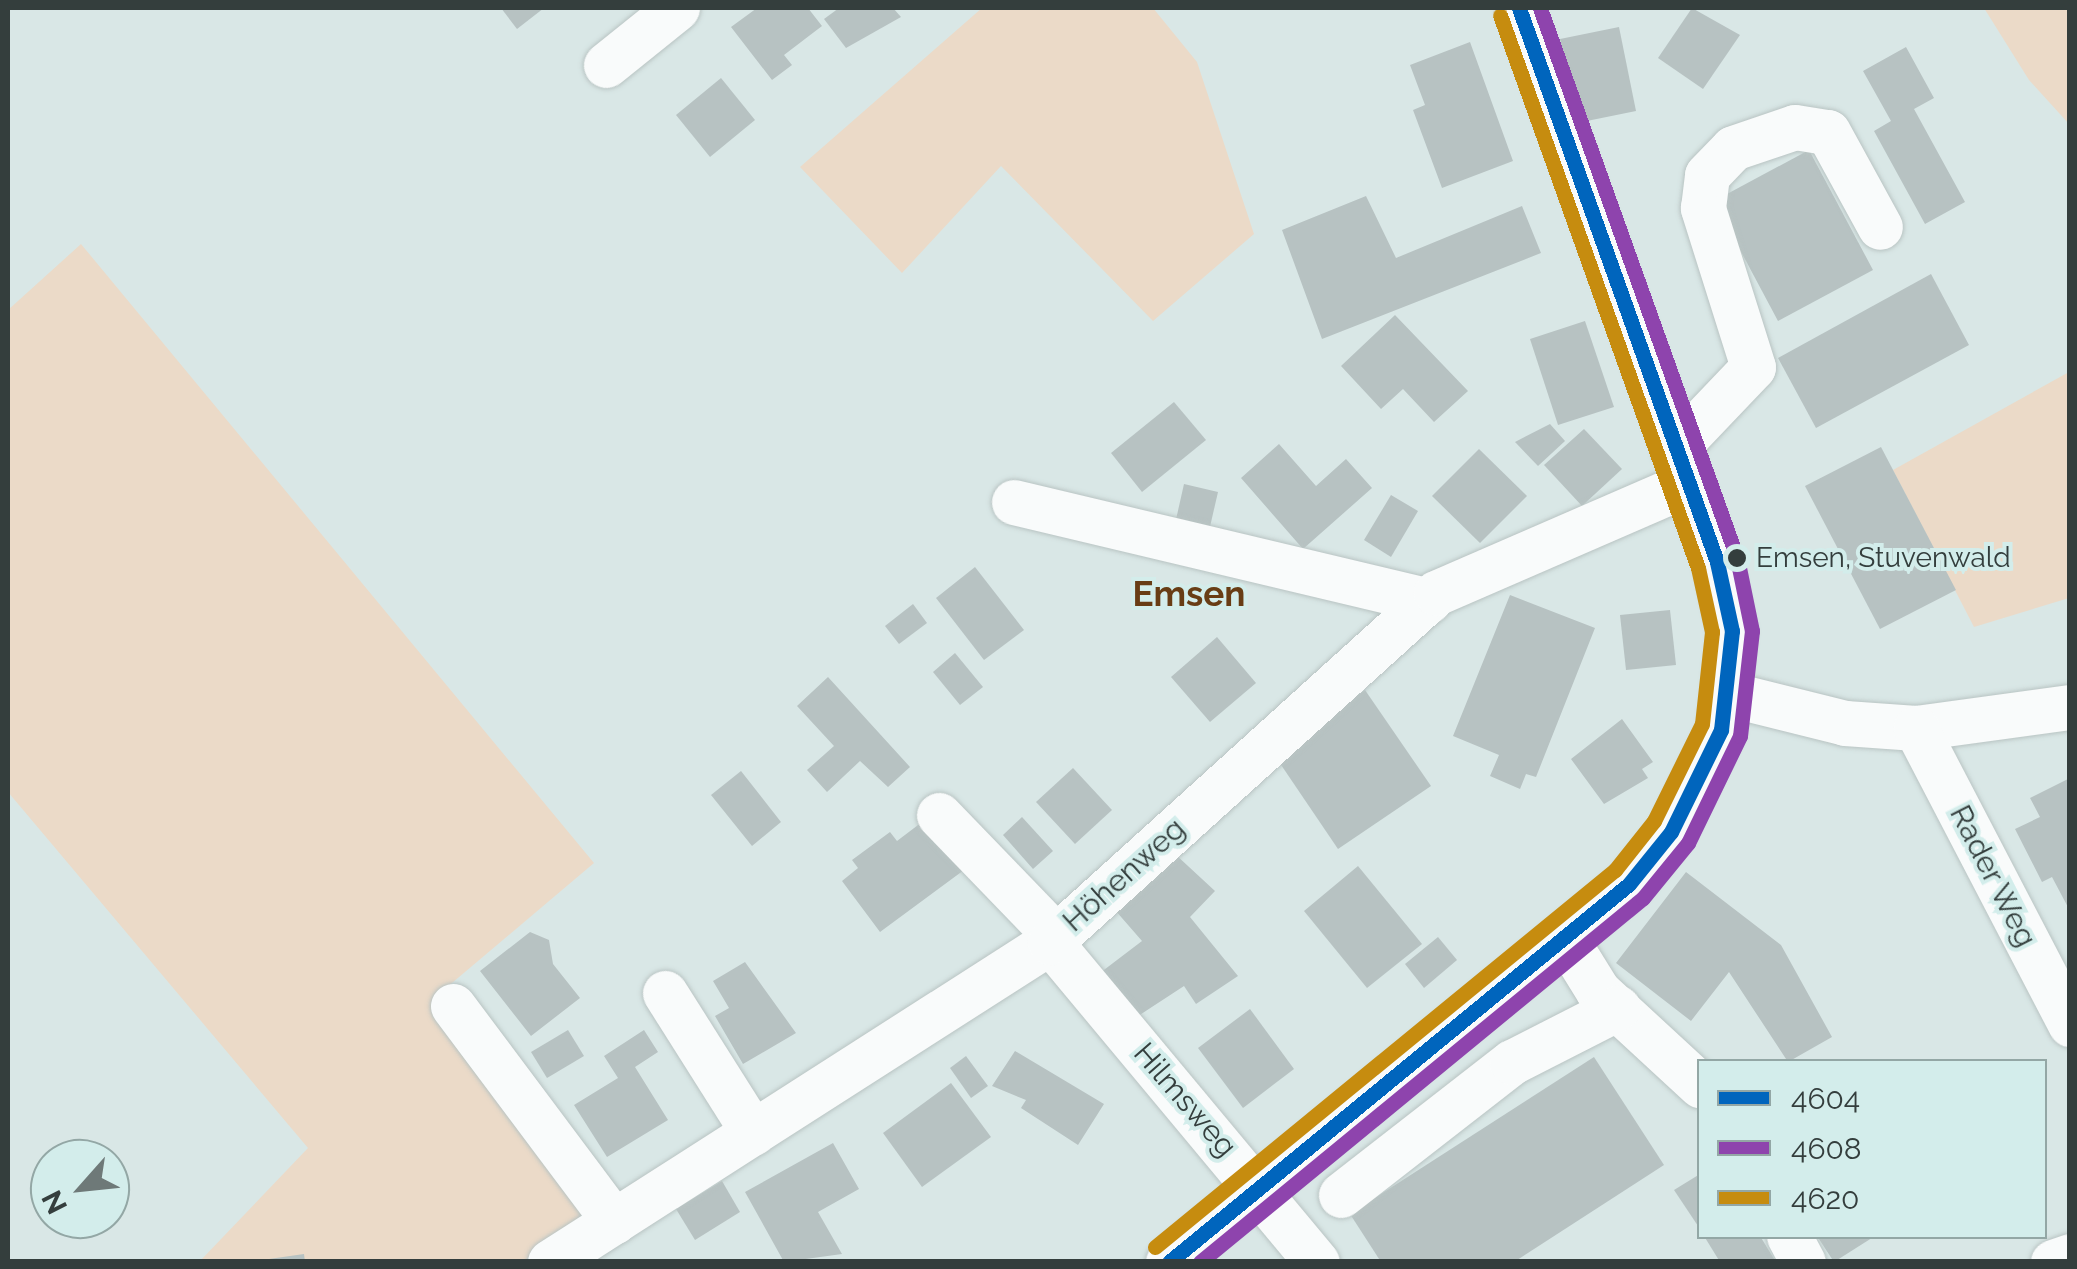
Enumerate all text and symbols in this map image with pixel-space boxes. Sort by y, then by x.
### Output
place label: Emsen, Stuvenwald [1756,541,2011,575]
marker: Emsen, Stuvenwald [1727,548,1747,568]
district label: Emsen [1133,573,1245,615]
street label: Rader Weg [1942,798,2044,954]
street label: Höhenweg [1055,811,1193,939]
street label: Hilmsweg [1126,1036,1244,1164]
legend [1697,1059,2047,1239]
text: 4604 [1791,1081,1860,1116]
text: 4608 [1791,1131,1862,1166]
north arrow [30,1139,130,1239]
text: 4620 [1791,1181,1859,1216]
text: N [35,1185,74,1219]

